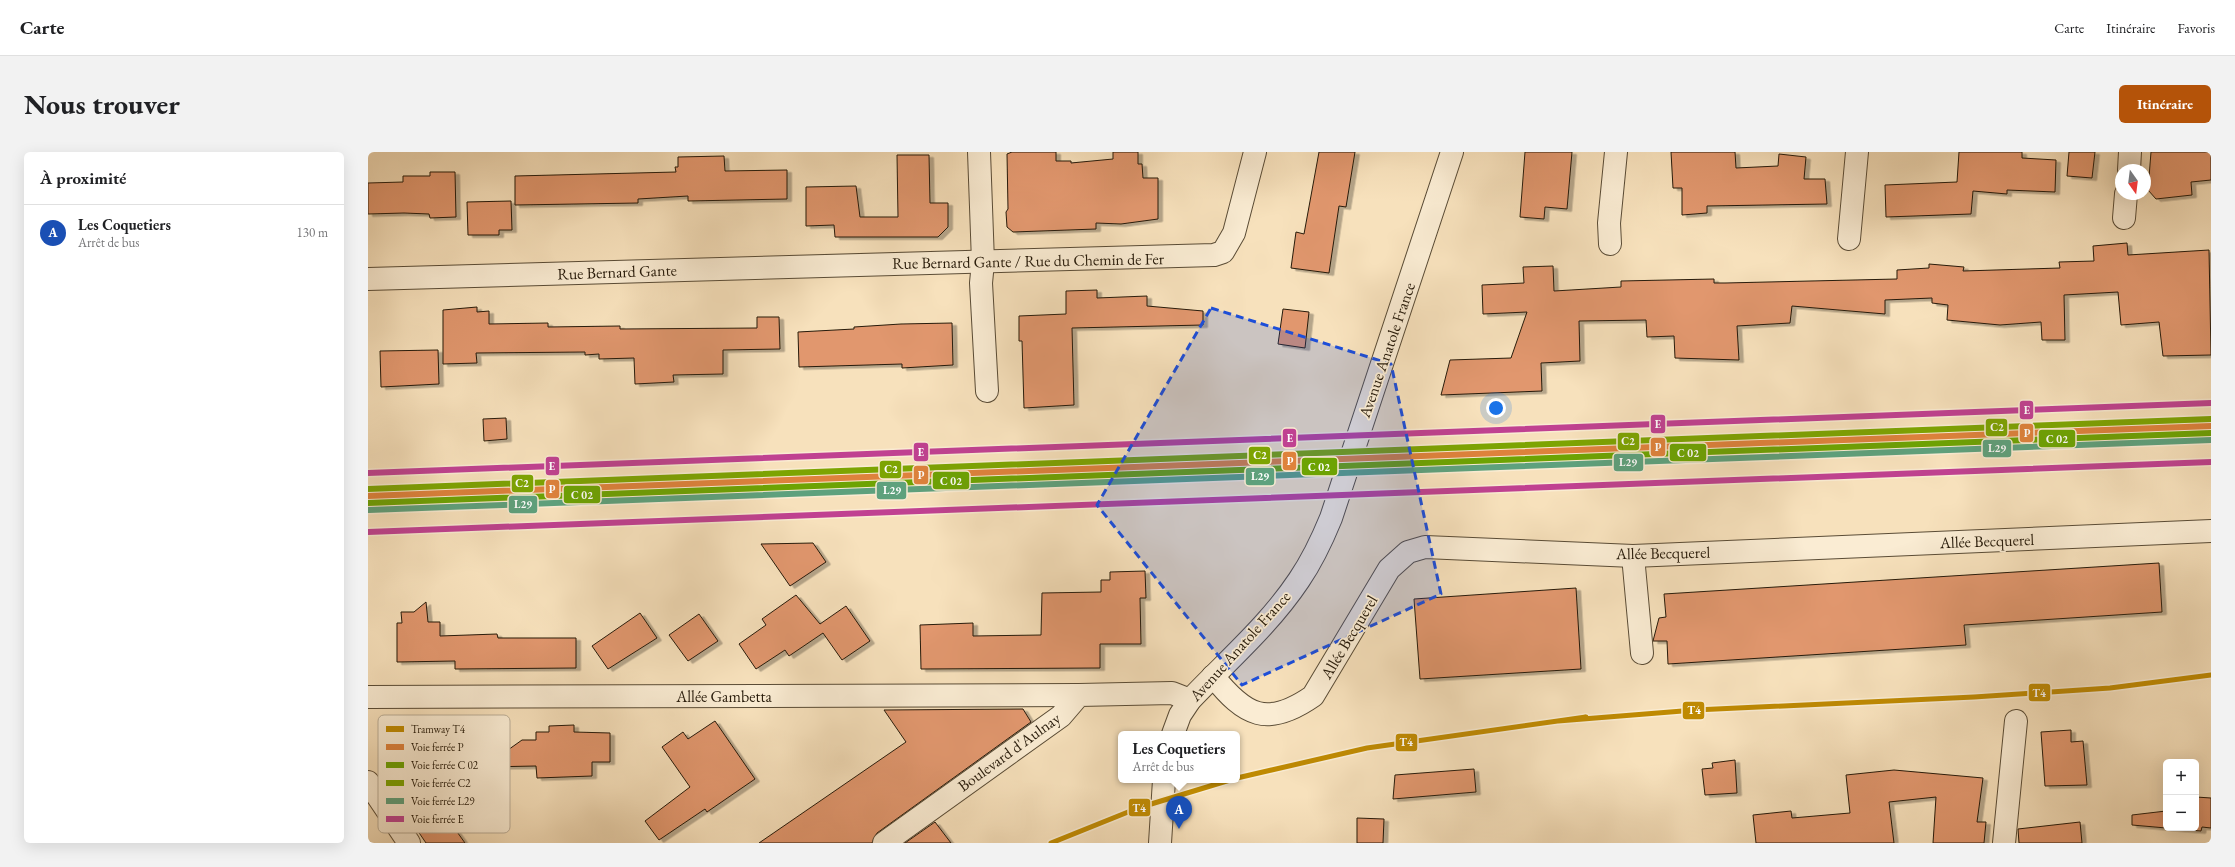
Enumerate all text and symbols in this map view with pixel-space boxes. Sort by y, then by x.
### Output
text: Carte [20,15,64,40]
text: Carte [2054,19,2084,37]
text: Itinéraire [2106,19,2156,37]
text: Favoris [2178,19,2215,37]
button: Itinéraire [2119,85,2211,123]
text: Nous trouver [24,86,180,122]
north arrow [2115,164,2151,200]
text: À proximité [40,167,126,189]
text: Les Coquetiers [78,215,171,234]
text: A [48,224,58,241]
text: 130 m [297,224,328,241]
text: Arrêt de bus [78,234,139,251]
street label: Rue Bernard Gante / Rue du Chemin de Fer [892,248,1165,274]
street label: Rue Bernard Gante [557,259,677,285]
street label: Avenue Anatole France [1354,280,1420,421]
your location [1486,398,1506,418]
line badge: E [2019,400,2034,420]
text: E [2024,403,2031,417]
line badge: E [1650,414,1666,434]
text: E [1655,417,1662,431]
line badge: C2 [1985,418,2008,437]
text: C2 [1990,420,2004,434]
line badge: P [2019,423,2034,443]
text: P [2024,426,2031,440]
line badge: E [1282,428,1297,448]
line badge: C 02 [2038,429,2076,448]
text: E [1287,431,1294,445]
line badge: C2 [1617,432,1640,451]
text: C 02 [2046,432,2068,446]
text: C2 [1621,434,1635,448]
line badge: P [1650,437,1666,457]
line badge: L29 [1982,439,2012,458]
text: P [1655,440,1662,454]
text: L29 [1988,441,2006,455]
line badge: E [913,442,929,462]
line badge: C 02 [1669,443,1707,462]
text: E [918,445,925,459]
line badge: C2 [1248,446,1271,465]
text: C 02 [1677,446,1699,460]
text: C2 [1253,448,1267,462]
line badge: P [1282,451,1297,471]
line badge: L29 [1613,453,1644,472]
text: P [1287,454,1294,468]
text: L29 [1619,455,1637,469]
line badge: E [545,456,560,476]
line badge: C 02 [1301,457,1338,476]
text: E [549,459,556,473]
line badge: C2 [879,460,902,479]
text: C 02 [1308,460,1330,474]
text: C2 [884,462,898,476]
line badge: P [913,465,929,485]
line badge: L29 [1245,467,1275,486]
text: P [918,468,925,482]
text: L29 [1251,469,1269,483]
line badge: C 02 [932,471,970,490]
line badge: C2 [511,474,534,493]
text: C 02 [940,474,962,488]
text: C2 [515,476,529,490]
line badge: P [545,479,560,499]
line badge: L29 [876,481,907,500]
text: P [549,482,556,496]
text: L29 [883,483,901,497]
line badge: C 02 [563,485,601,504]
text: C 02 [571,488,593,502]
line badge: L29 [508,495,538,514]
text: L29 [514,497,532,511]
street label: Allée Becquerel [1938,529,2035,553]
street label: Allée Becquerel [1615,542,1711,564]
street label: Avenue Anatole France [1184,586,1295,706]
street label: Allée Becquerel [1315,591,1382,684]
line badge: T4 [2028,683,2051,702]
street label: Allée Gambetta [675,686,772,707]
text: T4 [2032,686,2046,700]
line badge: T4 [1682,701,1705,720]
text: T4 [1687,703,1701,717]
street label: Boulevard d'Aulnay [954,707,1065,796]
legend [378,715,510,833]
text: Tramway T4 [411,722,466,736]
popup [1118,731,1240,783]
line badge: T4 [1395,733,1418,752]
text: T4 [1399,735,1413,749]
text: Les Coquetiers [1133,739,1225,758]
text: Voie ferrée P [411,740,464,754]
text: Voie ferrée C 02 [411,758,479,772]
text: Arrêt de bus [1133,758,1194,775]
map controls [2163,759,2199,831]
button: + [2163,759,2199,795]
text: Voie ferrée C2 [411,776,471,790]
text: Voie ferrée L29 [411,794,475,808]
button: − [2163,795,2199,831]
pin: A [1166,796,1192,829]
line badge: T4 [1128,798,1151,817]
text: T4 [1132,801,1146,815]
text: Voie ferrée E [411,812,464,826]

